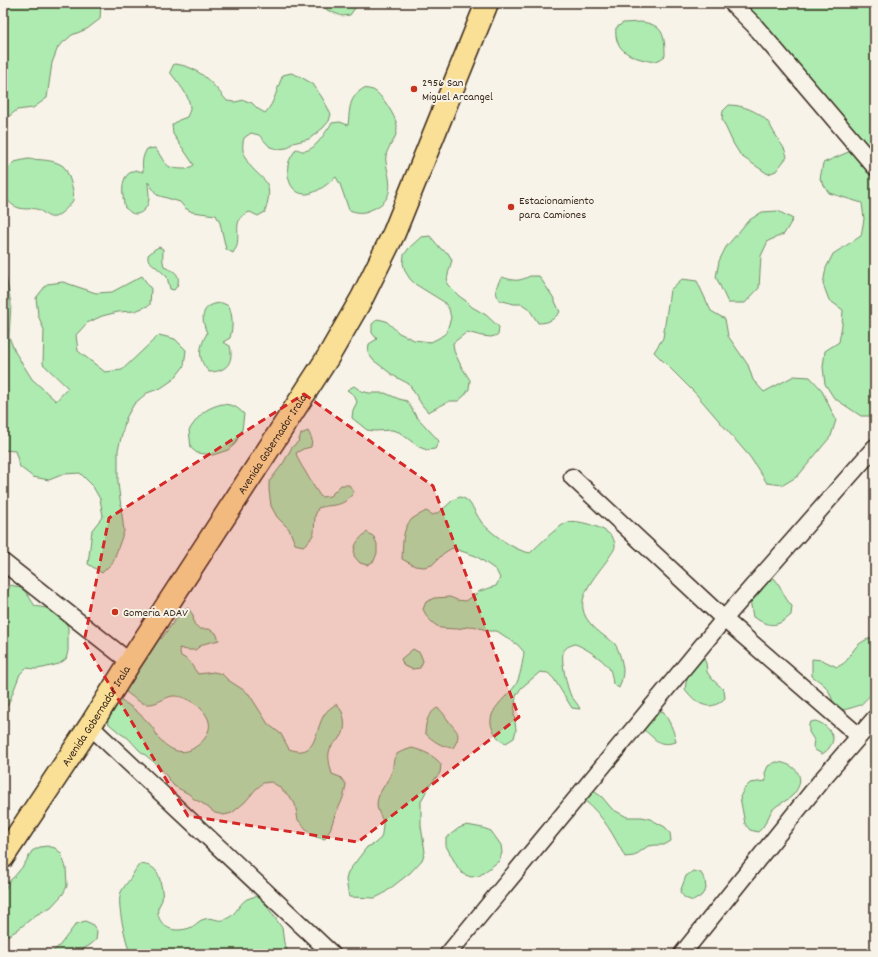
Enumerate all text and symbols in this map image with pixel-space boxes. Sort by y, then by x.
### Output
place label: 2956 San Miguel Arcangel [422,75,493,106]
marker: 2956 San Miguel Arcangel [409,84,419,94]
place label: Estacionamiento para Camiones [519,193,594,224]
marker: Estacionamiento para Camiones [506,202,516,212]
street label: Avenida Gobernador Irala [234,391,312,498]
place label: Gomeria ADAV [123,605,188,622]
marker: Gomeria ADAV [110,607,120,617]
street label: Avenida Gobernador Irala [58,663,136,770]

